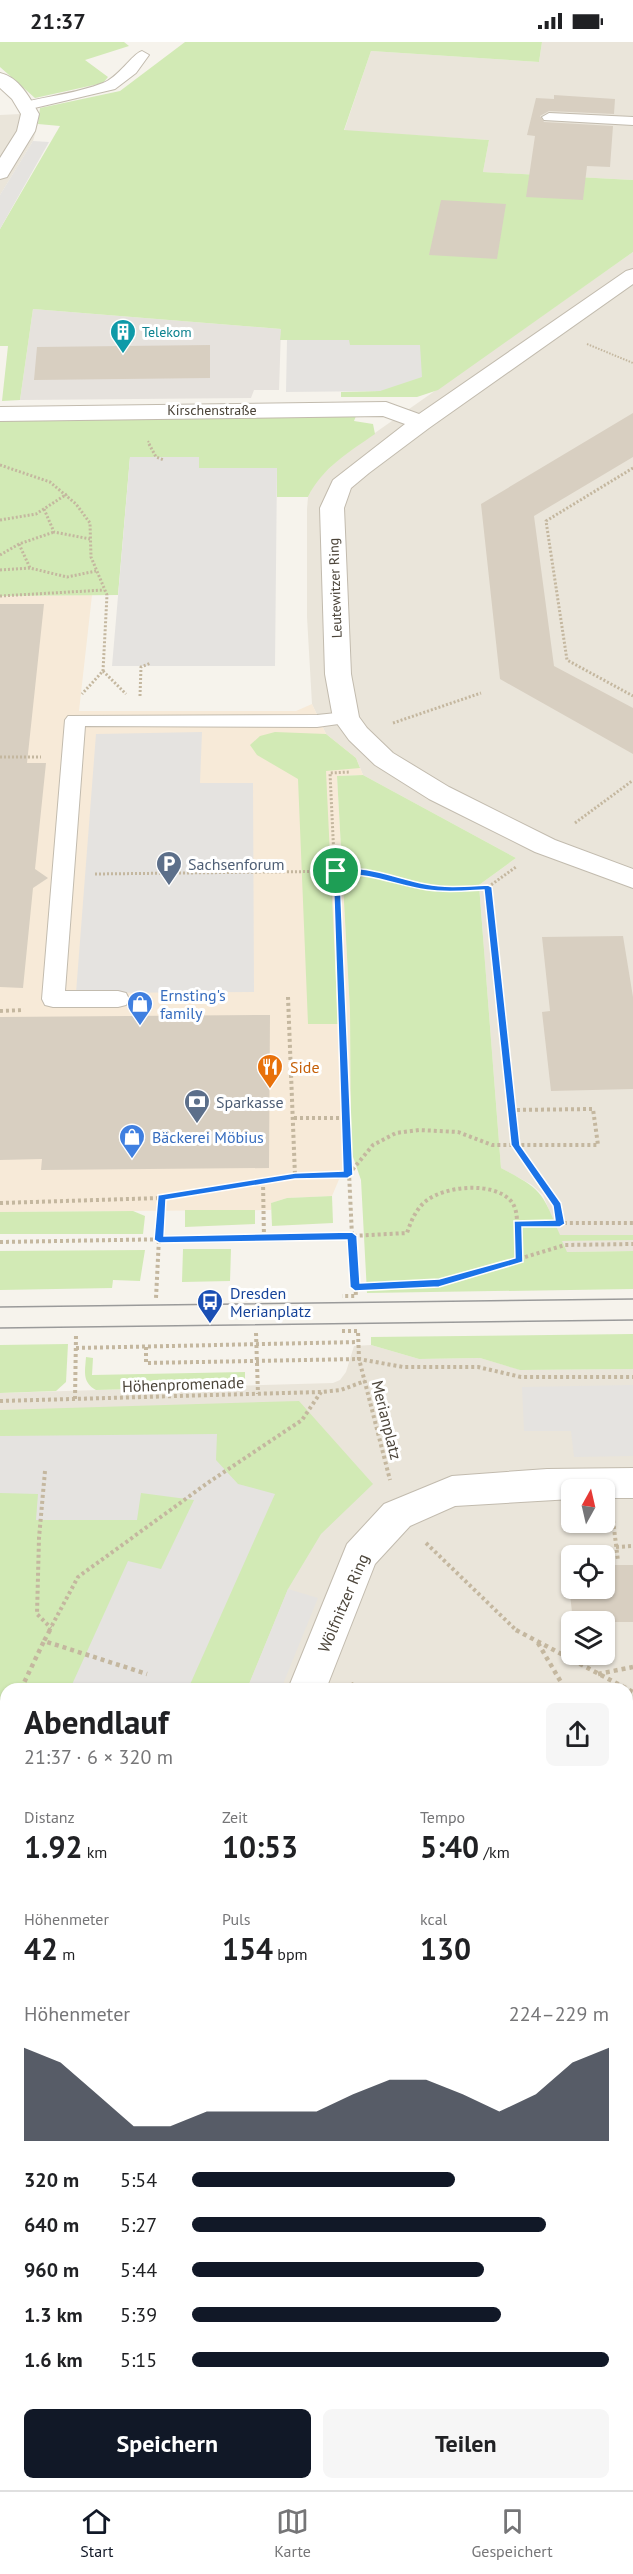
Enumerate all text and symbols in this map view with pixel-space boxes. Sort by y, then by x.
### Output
text: 21:37 [30,7,86,35]
building icon: Telekom [108,317,138,355]
place label: Telekom [142,323,192,341]
street label: Kirschenstraße [167,401,257,419]
street label: Leutewitzer Ring [324,538,346,638]
pin [310,845,361,896]
parking icon: Sachsenforum [154,849,184,887]
place label: Sachsenforum [188,854,285,874]
icon: arrive [319,854,352,887]
place label: Ernsting's family [160,985,226,1023]
shop icon: Ernsting's family [125,989,155,1027]
restaurant icon: Side [255,1052,285,1090]
place label: Side [290,1057,320,1077]
bank icon: Sparkasse [182,1087,212,1125]
place label: Sparkasse [216,1092,284,1112]
shop icon: Bäckerei Möbius [117,1122,147,1160]
place label: Bäckerei Möbius [152,1127,264,1147]
place label: Dresden Merianplatz [230,1283,311,1321]
bus stop icon: Dresden Merianplatz [195,1287,225,1325]
street label: Höhenpromenade [122,1372,244,1396]
street label: Merianplatz [367,1378,407,1462]
north arrow [561,1479,615,1533]
map controls [561,1479,615,1665]
button: locate [561,1545,615,1599]
street label: Wölfnitzer Ring [313,1551,373,1655]
button: layers [561,1611,615,1665]
text: Abendlauf [24,1700,169,1743]
button: share [546,1703,609,1766]
text: 21:37 · 6 × 320 m [24,1744,173,1770]
text: Distanz [24,1807,75,1827]
text: Zeit [222,1807,248,1827]
text: Tempo [420,1807,465,1827]
text: 1.92 [24,1827,82,1866]
text: 10:53 [222,1827,298,1866]
text: 5:40 [420,1827,479,1866]
text: km [82,1842,107,1862]
text: /km [479,1842,510,1862]
text: Höhenmeter [24,1909,109,1929]
text: Puls [222,1909,250,1929]
text: kcal [420,1909,447,1929]
text: 42 [24,1929,58,1968]
text: 154 [222,1929,273,1968]
text: 130 [420,1929,471,1968]
text: m [58,1944,75,1964]
text: bpm [273,1944,308,1964]
text: Höhenmeter [24,2001,130,2027]
text: 224–229 m [509,2001,609,2027]
text: 320 m [24,2167,79,2193]
text: 5:54 [120,2167,157,2193]
text: 640 m [24,2212,79,2238]
text: 5:27 [120,2212,157,2238]
text: 960 m [24,2257,79,2283]
text: 5:44 [120,2257,157,2283]
text: 1.3 km [24,2302,83,2328]
text: 5:39 [120,2302,157,2328]
text: 1.6 km [24,2347,83,2373]
text: 5:15 [120,2347,157,2373]
button: Speichern [24,2409,311,2478]
button: Teilen [323,2409,609,2478]
tab: Start [80,2505,114,2561]
tab: Karte [274,2505,311,2561]
tab: Gespeichert [471,2505,553,2561]

